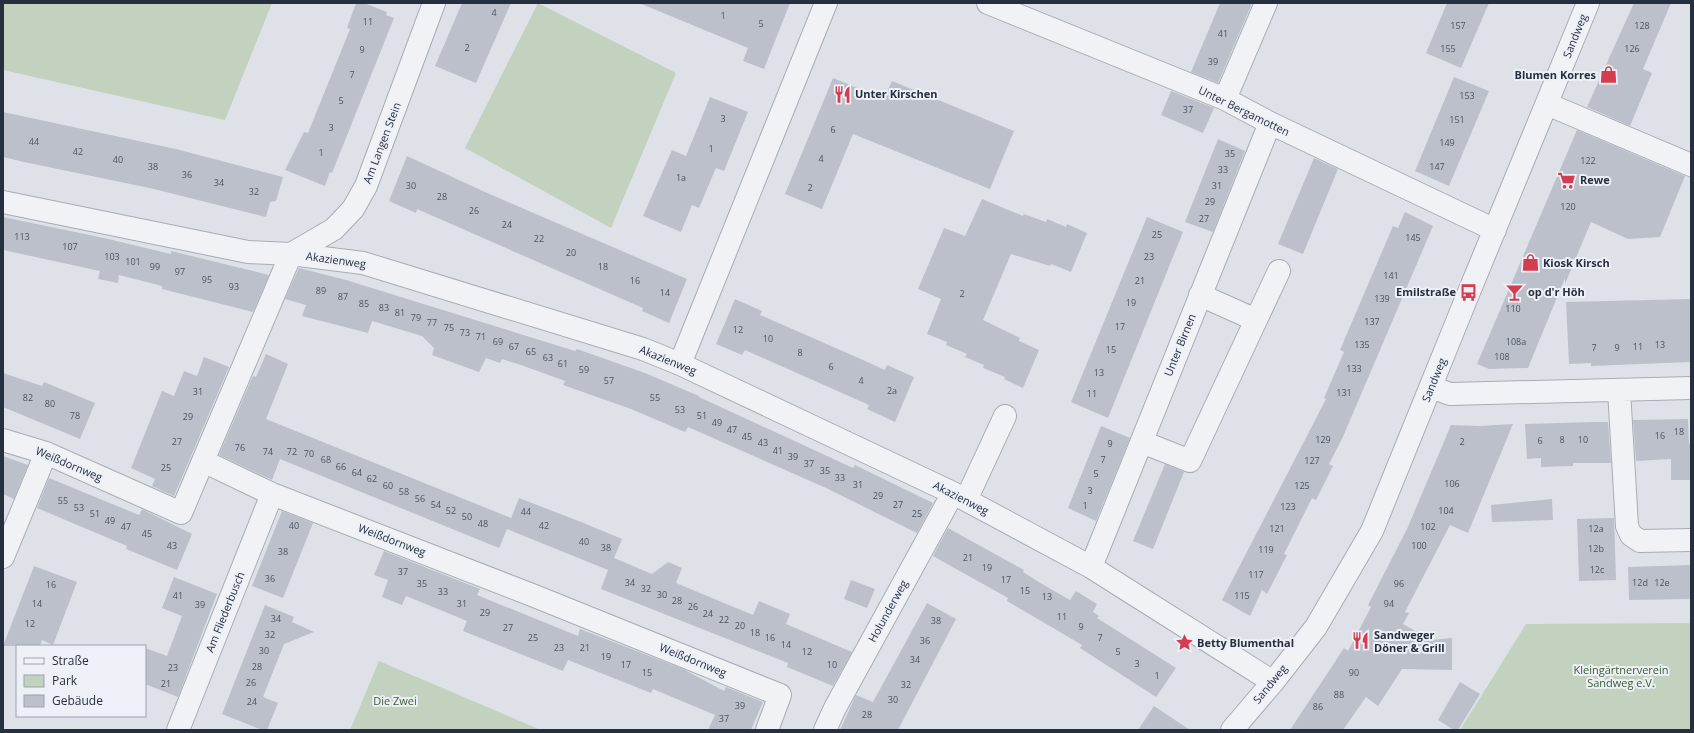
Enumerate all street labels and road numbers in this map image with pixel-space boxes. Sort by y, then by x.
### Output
street label: Sandweg [1559,12,1590,60]
street label: Unter Bergamotten [1196,82,1292,139]
street label: Am Langen Stein [359,100,404,186]
street label: Akazienweg [305,248,367,271]
street label: Unter Birnen [1160,311,1199,378]
street label: Akazienweg [637,341,699,378]
street label: Sandweg [1418,356,1449,404]
street label: Weißdornweg [33,443,105,484]
street label: Akazienweg [931,477,992,518]
street label: Weißdornweg [356,520,428,559]
street label: Am Fliederbusch [202,569,248,654]
street label: Holunderweg [864,577,911,645]
street label: Weißdornweg [657,639,729,680]
street label: Sandweg [1249,661,1290,706]

